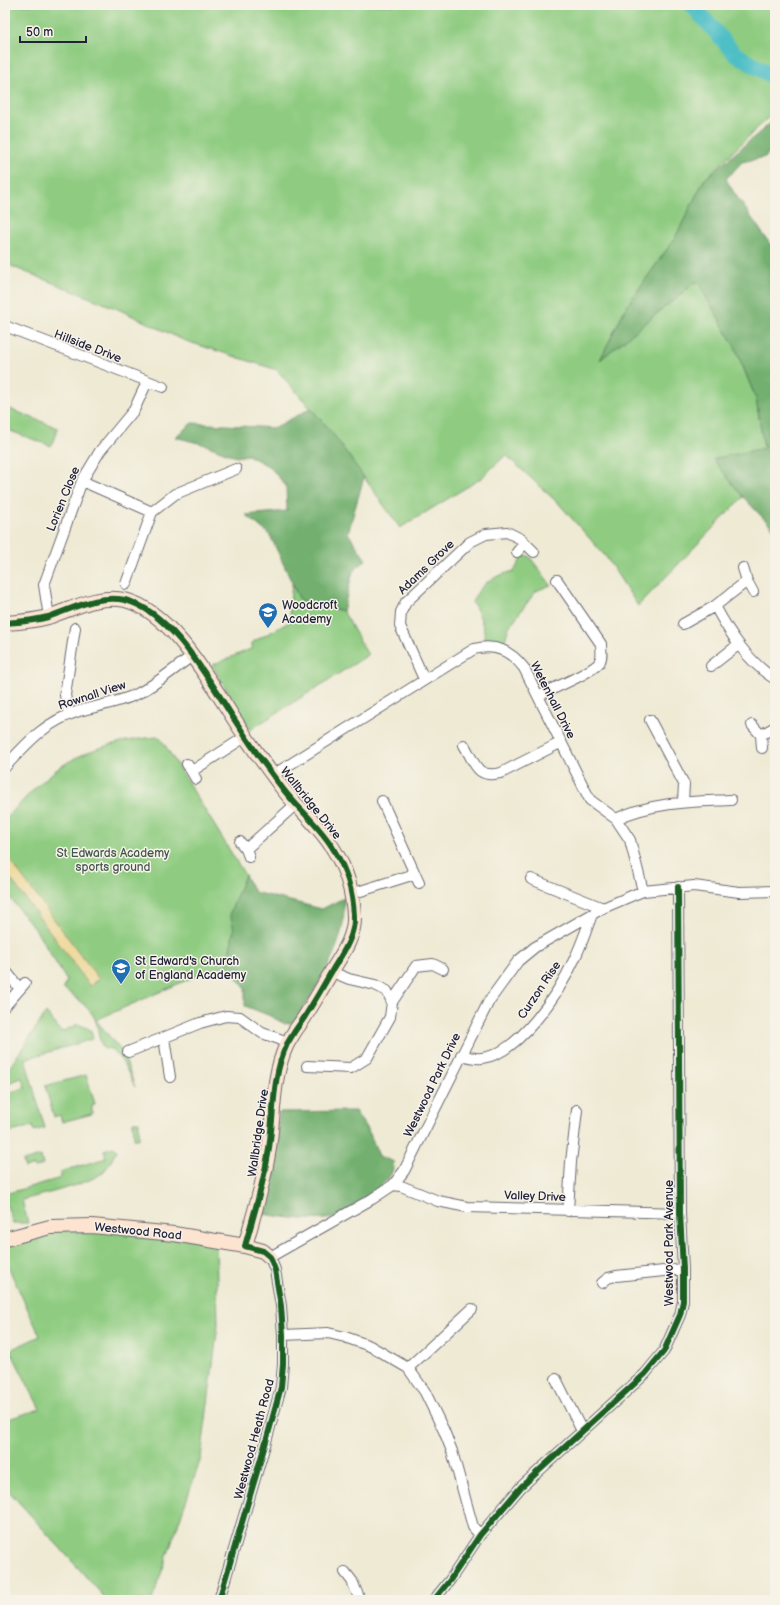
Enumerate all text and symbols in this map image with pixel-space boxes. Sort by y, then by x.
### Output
scale bar [20,18,86,44]
text: 50 m [26,25,53,40]
street label: Hillside Drive [52,327,124,366]
street label: Lorien Close [44,465,83,534]
street label: Adams Grove [395,537,458,598]
place label: Woodcroft Academy [282,598,338,627]
school or university icon: Woodcroft Academy [257,601,279,629]
street label: Wetenhall Drive [527,659,578,741]
street label: Rownall View [56,677,128,714]
street label: Wallbridge Drive [277,764,344,843]
park label: St Edwards Academy sports ground [56,846,170,875]
place label: St Edward's Church of England Academy [135,954,247,983]
school or university icon: St Edward's Church of England Academy [110,957,132,985]
street label: Curzon Rise [515,958,564,1022]
street label: Westwood Park Drive [401,1031,464,1140]
street label: Wallbridge Drive [245,1088,272,1178]
street label: Westwood Park Avenue [662,1180,677,1306]
street label: Valley Drive [504,1188,566,1205]
street label: Westwood Road [94,1219,182,1244]
street label: Westwood Heath Road [231,1377,278,1501]

